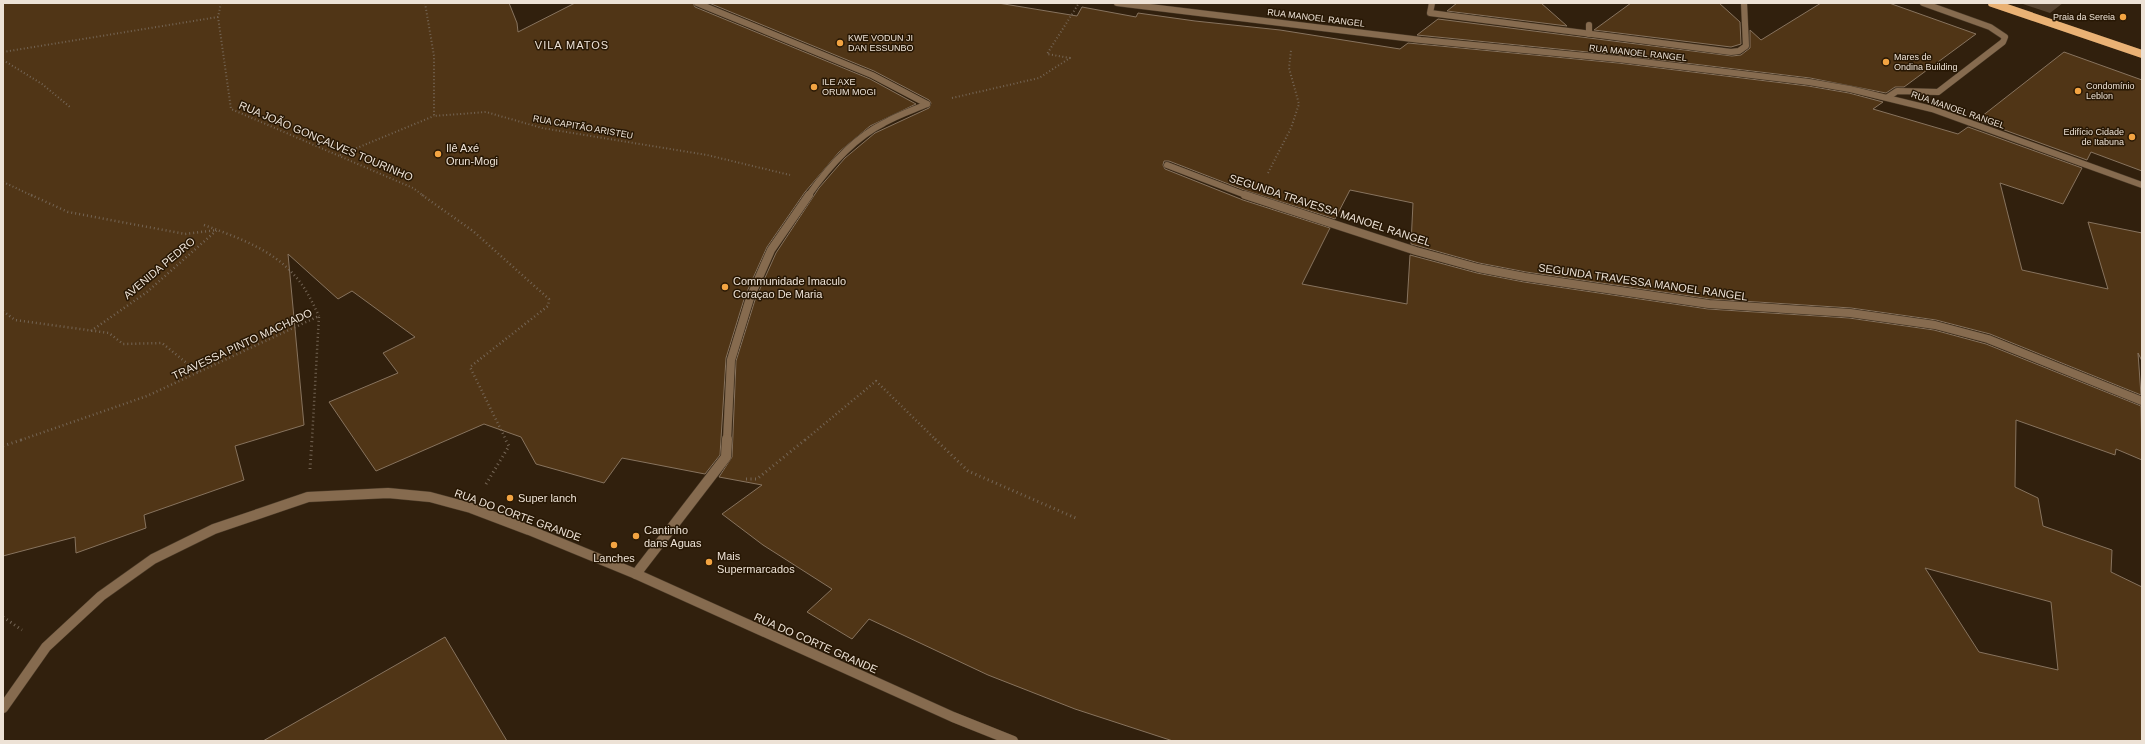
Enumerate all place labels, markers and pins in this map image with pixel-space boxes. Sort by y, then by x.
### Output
place label: Praia da Sereia [2053,12,2115,22]
marker: Praia da Sereia [2118,12,2128,22]
place label: KWE VODUN JI DAN ESSUNBO [848,33,914,53]
marker: KWE VODUN JI DAN ESSUNBO [835,38,845,48]
place label: Mares de Ondina Building [1894,52,1958,72]
marker: Mares de Ondina Building [1881,57,1891,67]
place label: ILE AXE ORUM MOGI [822,77,876,97]
place label: Condomínio Leblon [2086,81,2135,101]
marker: ILE AXE ORUM MOGI [809,82,819,92]
marker: Condomínio Leblon [2073,86,2083,96]
place label: Edifício Cidade de Itabuna [2063,127,2124,147]
marker: Edifício Cidade de Itabuna [2127,132,2137,142]
place label: Ilê Axé Orun-Mogi [446,142,498,167]
marker: Ilê Axé Orun-Mogi [433,149,443,159]
place label: Communidade Imaculo Coraçao De Maria [733,275,846,300]
marker: Communidade Imaculo Coraçao De Maria [720,282,730,292]
place label: Super lanch [518,492,577,504]
marker: Super lanch [505,493,515,503]
place label: Cantinho dans Aguas [644,524,702,549]
marker: Cantinho dans Aguas [631,531,641,541]
marker: Lanches [609,540,619,550]
place label: Mais Supermarcados [717,550,795,575]
place label: Lanches [593,552,635,564]
marker: Mais Supermarcados [704,557,714,567]

